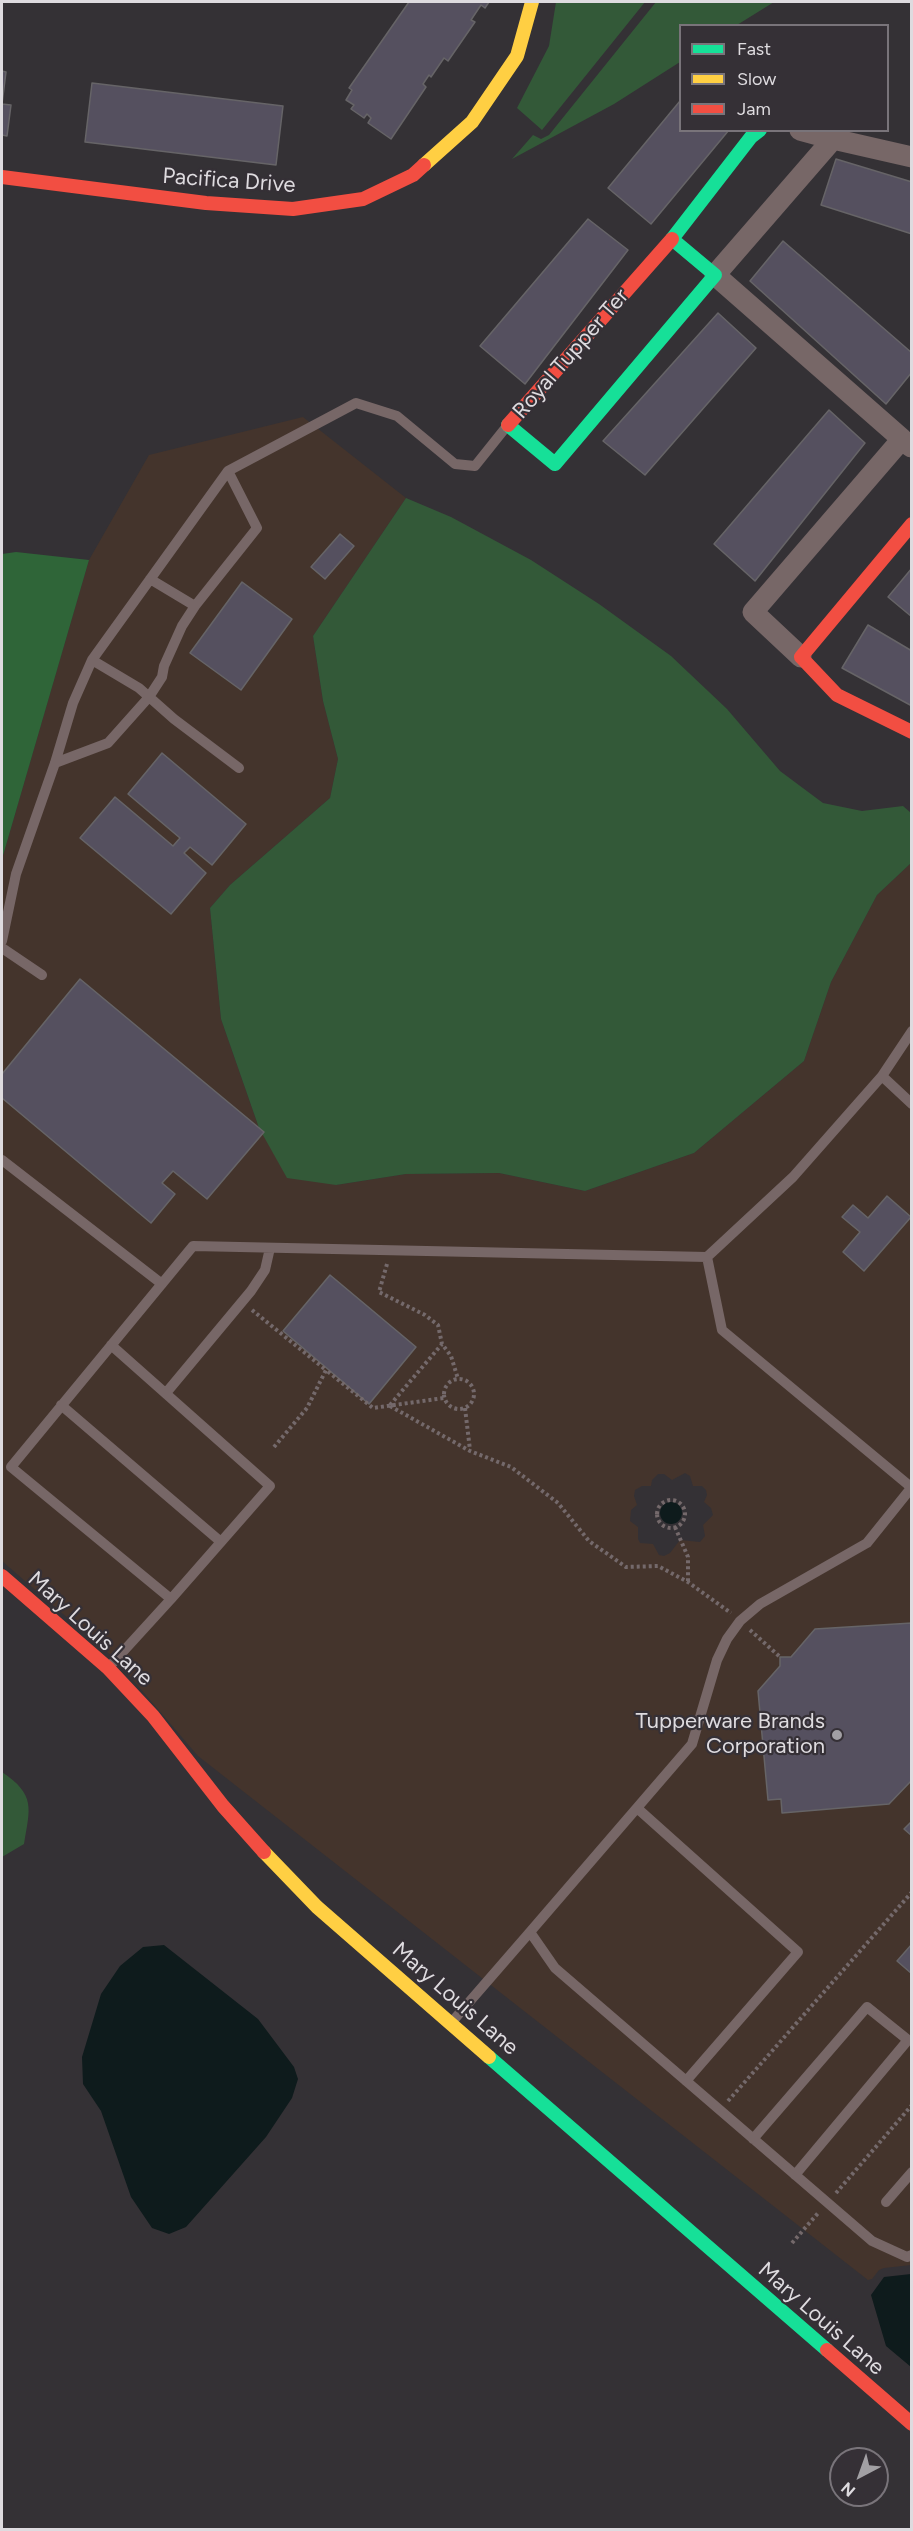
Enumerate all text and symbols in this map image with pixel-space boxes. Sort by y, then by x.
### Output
legend [679,24,889,132]
text: Fast [737,38,771,60]
text: Slow [737,68,776,90]
text: Jam [737,98,771,120]
street label: Pacifica Drive [162,163,296,199]
street label: Royal Tupper Ter [507,284,635,424]
street label: Mary Louis Lane [22,1566,158,1692]
place label: Tupperware Brands Corporation [636,1709,825,1760]
marker: Tupperware Brands Corporation [830,1728,844,1742]
street label: Mary Louis Lane [387,1937,523,2061]
street label: Mary Louis Lane [753,2257,889,2381]
north arrow [829,2447,889,2507]
text: N [837,2478,859,2501]

